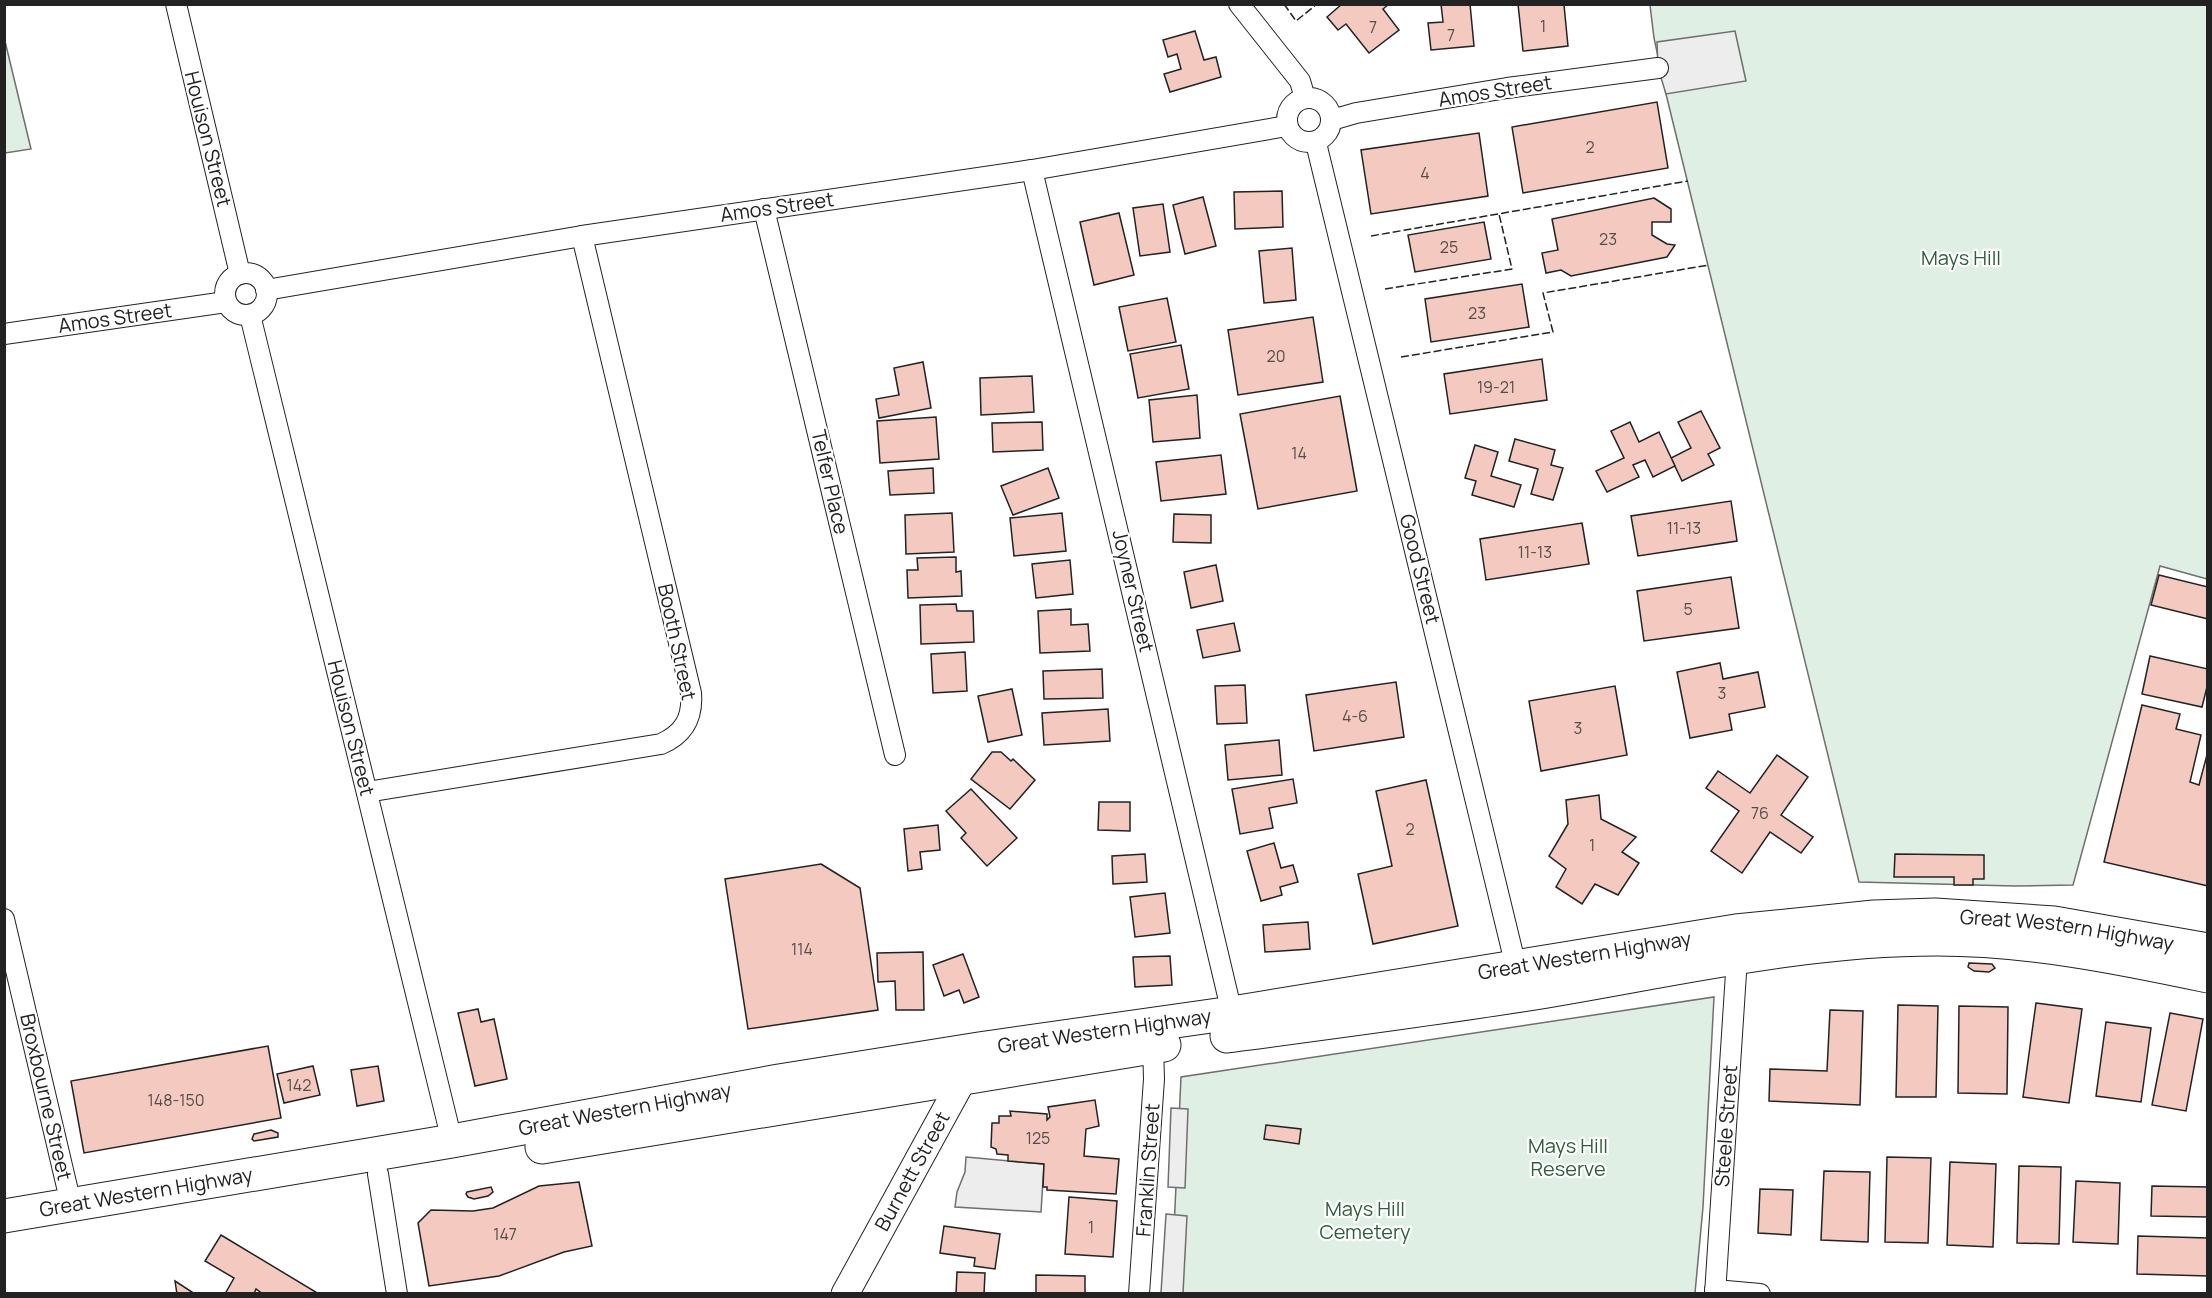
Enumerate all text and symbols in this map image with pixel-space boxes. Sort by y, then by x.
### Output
house number: 1 [1540,15,1546,37]
house number: 7 [1369,16,1377,38]
house number: 7 [1447,24,1455,46]
street label: Houison Street [179,68,238,210]
street label: Amos Street [1436,68,1554,113]
house number: 2 [1585,136,1595,158]
house number: 4 [1420,162,1430,184]
street label: Amos Street [718,185,836,228]
house number: 23 [1599,228,1617,250]
house number: 25 [1440,236,1458,258]
park label: Mays Hill [1921,244,2001,271]
street label: Amos Street [56,296,174,339]
house number: 23 [1468,302,1486,324]
house number: 20 [1267,345,1285,367]
house number: 19-21 [1477,376,1515,398]
street label: Telfer Place [805,427,856,537]
house number: 14 [1291,442,1307,464]
street label: Good Street [1394,511,1447,627]
house number: 11-13 [1667,517,1701,539]
street label: Joyner Street [1106,527,1161,655]
house number: 11-13 [1518,541,1552,563]
street label: Booth Street [652,581,703,703]
house number: 5 [1683,598,1693,620]
street label: Houison Street [322,657,381,799]
house number: 3 [1718,682,1726,704]
house number: 4-6 [1342,705,1368,727]
house number: 3 [1574,717,1582,739]
house number: 76 [1751,802,1769,824]
house number: 2 [1405,818,1415,840]
house number: 1 [1589,834,1595,856]
street label: Great Western Highway [1959,903,2177,957]
street label: Great Western Highway [1476,924,1694,986]
house number: 114 [791,938,813,960]
street label: Great Western Highway [996,1002,1214,1059]
street label: Broxbourne Street [14,1011,79,1183]
street label: Steele Street [1708,1064,1743,1188]
house number: 142 [287,1074,311,1096]
street label: Great Western Highway [516,1076,734,1142]
house number: 148-150 [148,1089,204,1111]
street label: Franklin Street [1129,1102,1166,1238]
street label: Burnett Street [868,1106,956,1236]
house number: 125 [1026,1127,1050,1149]
park label: Mays Hill Reserve [1528,1132,1608,1182]
street label: Great Western Highway [37,1161,255,1223]
park label: Mays Hill Cemetery [1319,1195,1411,1245]
house number: 1 [1088,1216,1094,1238]
house number: 147 [493,1223,517,1245]

